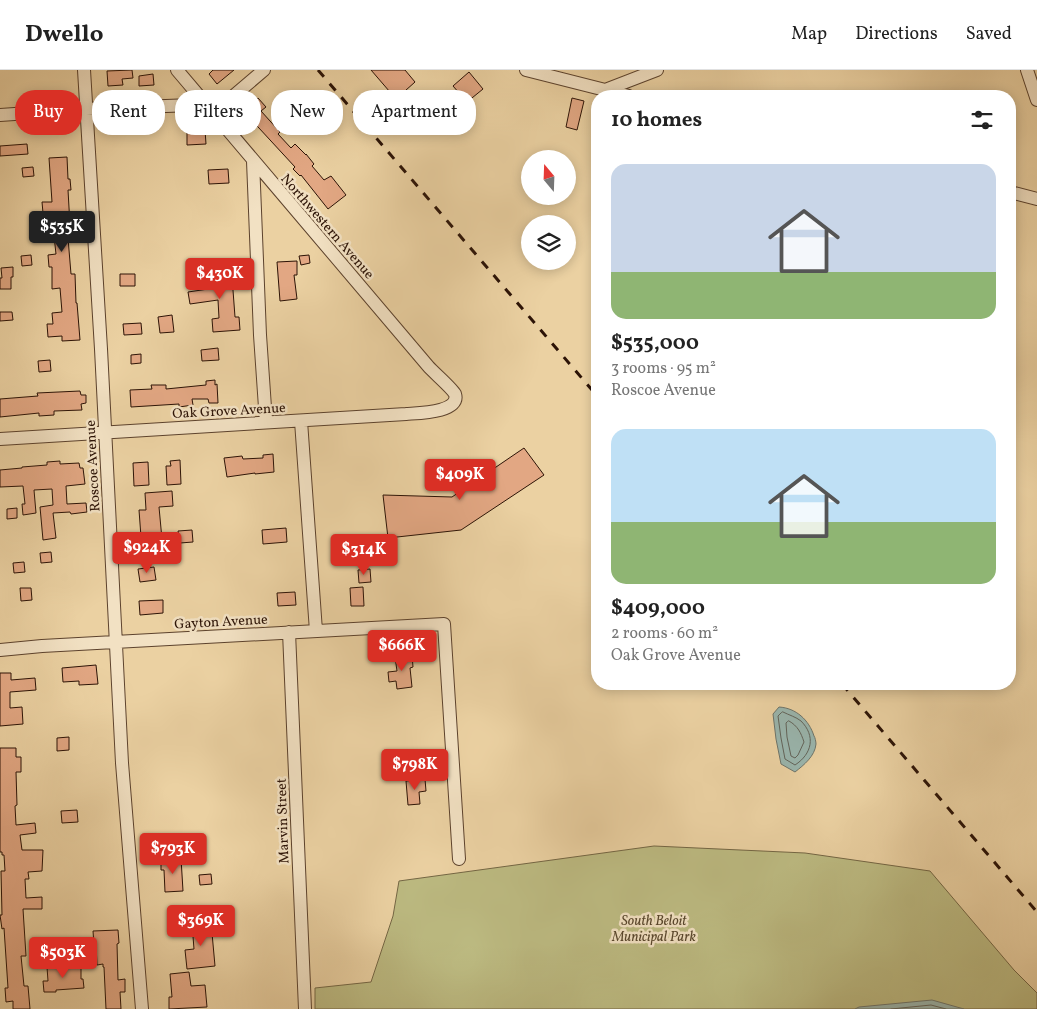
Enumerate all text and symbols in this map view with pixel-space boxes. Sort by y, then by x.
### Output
text: Dwello [25,18,103,52]
text: Map [791,22,827,47]
text: Directions [855,22,938,47]
text: Saved [966,22,1012,47]
chip: Buy [15,90,82,135]
chip: Rent [92,90,165,135]
chip: Filters [175,90,261,135]
chip: New [271,90,343,135]
chip: Apartment [353,90,476,135]
text: 10 homes [611,106,702,135]
icon: filters [968,106,996,134]
north arrow [521,150,576,205]
map controls [521,150,576,270]
street label: Northwestern Avenue [276,170,378,284]
icon: home [759,196,849,286]
pin: $535K [27,210,97,253]
button: layers [521,215,576,270]
text: $535K [40,216,84,238]
pin: $430K [185,258,255,300]
text: $430K [196,263,244,285]
text: $535,000 [611,329,699,358]
text: 3 rooms · 95 m² [611,358,716,380]
text: Roscoe Avenue [611,380,716,402]
street label: Oak Grove Avenue [172,399,287,424]
street label: Roscoe Avenue [82,419,105,512]
pin: $409K [425,458,495,501]
icon: home [759,461,849,551]
text: $409K [436,464,484,486]
pin: $924K [112,532,182,574]
pin: $314K [329,534,399,576]
text: $924K [123,537,171,559]
text: $314K [342,539,386,561]
text: $409,000 [611,594,705,623]
street label: Gayton Avenue [174,611,269,634]
text: 2 rooms · 60 m² [611,623,718,645]
pin: $666K [367,630,437,672]
text: $666K [379,635,425,657]
text: Oak Grove Avenue [611,645,741,667]
pin: $798K [380,748,450,791]
text: $798K [392,754,438,776]
street label: Marvin Street [273,778,294,864]
pin: $793K [138,832,208,875]
text: $793K [151,838,195,860]
pin: $369K [166,904,236,947]
text: $369K [178,910,224,932]
park label: South Beloit Municipal Park [611,912,696,947]
pin: $503K [28,936,98,979]
text: $503K [40,942,86,964]

